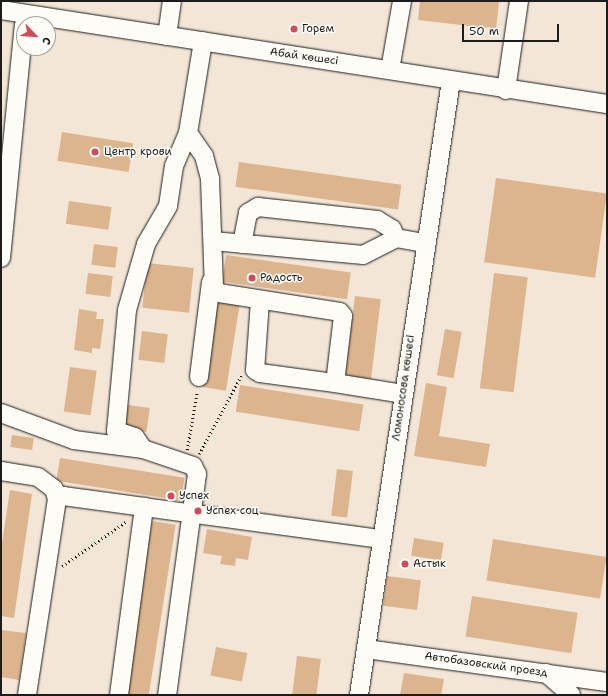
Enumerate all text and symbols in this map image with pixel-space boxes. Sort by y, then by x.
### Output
north arrow [16,16,56,56]
scale bar [464,16,561,42]
place label: Горем [302,22,334,36]
text: 50 m [469,23,499,39]
marker: Горем [289,24,299,34]
text: С [38,35,55,47]
street label: Абай көшесі [269,46,339,68]
place label: Центр крови [104,145,172,159]
marker: Центр крови [89,146,101,158]
place label: Радость [260,271,303,285]
marker: Радость [247,273,257,283]
street label: Ломоносова көшесі [390,334,418,442]
place label: Успех [179,489,209,503]
marker: Успех [166,491,176,501]
place label: Успех соц [206,504,259,518]
marker: Успех соц [193,506,203,516]
place label: Астык [413,557,446,571]
marker: Астык [400,559,410,569]
street label: Автобазовский проезд [424,650,548,680]

